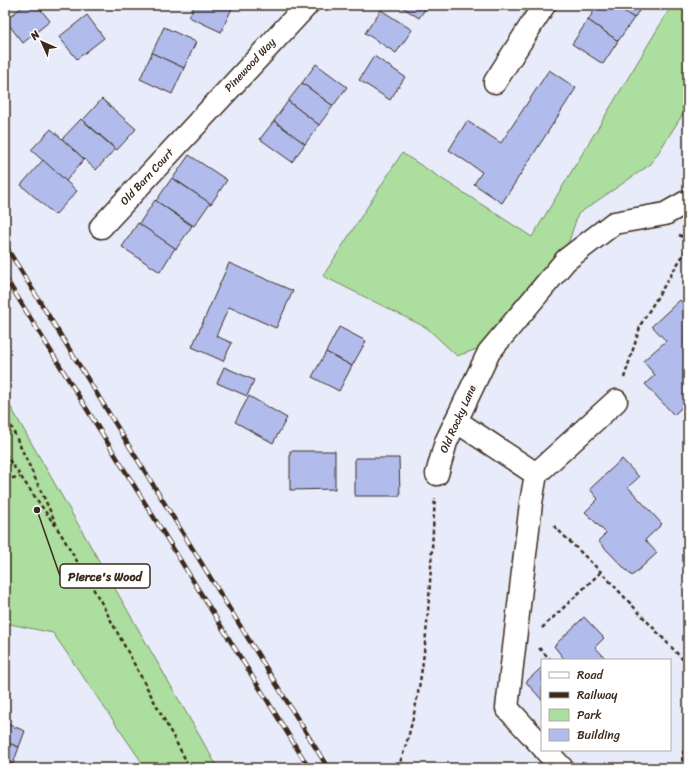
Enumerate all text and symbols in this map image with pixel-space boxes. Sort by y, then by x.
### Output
north arrow [22,22,62,62]
text: N [25,26,45,45]
street label: Pinewood Way [220,33,280,96]
street label: Old Barn Court [116,144,179,210]
street label: Old Rocky Lane [434,381,482,456]
callout: Pierce's Wood [60,564,150,588]
text: Pierce's Wood [68,566,144,588]
legend [541,659,671,751]
text: Road [577,664,604,686]
text: Railway [577,684,618,706]
text: Park [577,704,602,726]
text: Building [577,724,620,746]

